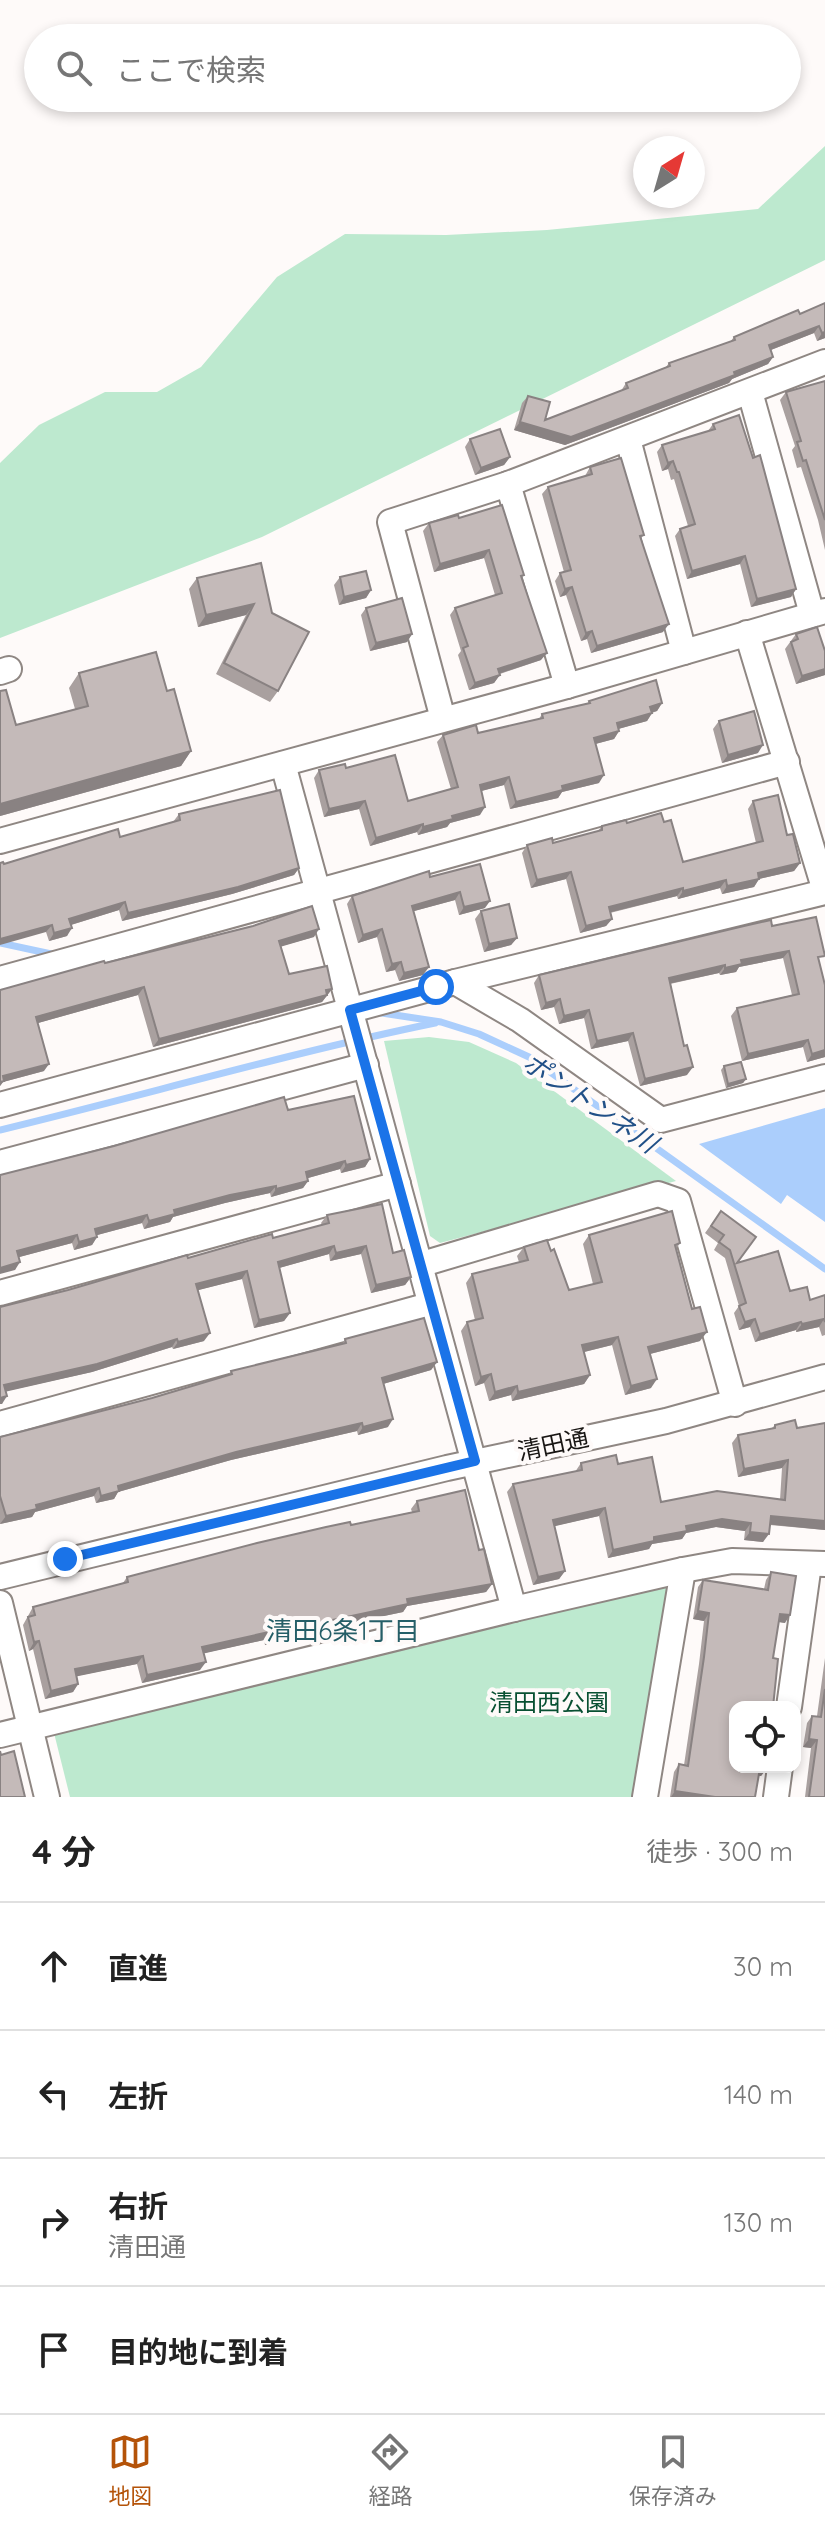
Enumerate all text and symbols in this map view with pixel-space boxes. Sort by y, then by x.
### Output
search box [24,24,801,112]
icon: search [52,46,96,90]
text: ここで検索 [116,51,266,89]
north arrow [633,136,705,208]
route start [418,969,454,1005]
water label: ポントンネ川 [517,1045,666,1161]
street label: 清田通 [514,1422,591,1466]
route end [47,1541,83,1577]
district label: 清田6条1丁目 [266,1614,420,1647]
park label: 清田西公園 [489,1687,609,1717]
map controls [729,1701,801,1773]
button: locate [729,1701,801,1773]
text: 4 分 [32,1830,96,1873]
text: 徒歩 · 300 m [646,1835,793,1868]
icon: ahead [32,1944,76,1988]
text: 直進 [108,1949,168,1987]
text: 30 m [733,1950,793,1983]
icon: left [32,2072,76,2116]
text: 左折 [108,2077,168,2115]
text: 140 m [724,2078,793,2111]
text: 右折 [108,2187,168,2225]
icon: right [32,2200,76,2244]
text: 130 m [723,2206,793,2239]
text: 清田通 [108,2230,186,2263]
icon: arrive [32,2328,76,2372]
text: 目的地に到着 [108,2333,288,2371]
tab: 地図 [108,2430,152,2510]
tab: 経路 [368,2430,413,2510]
tab: 保存済み [629,2430,717,2510]

